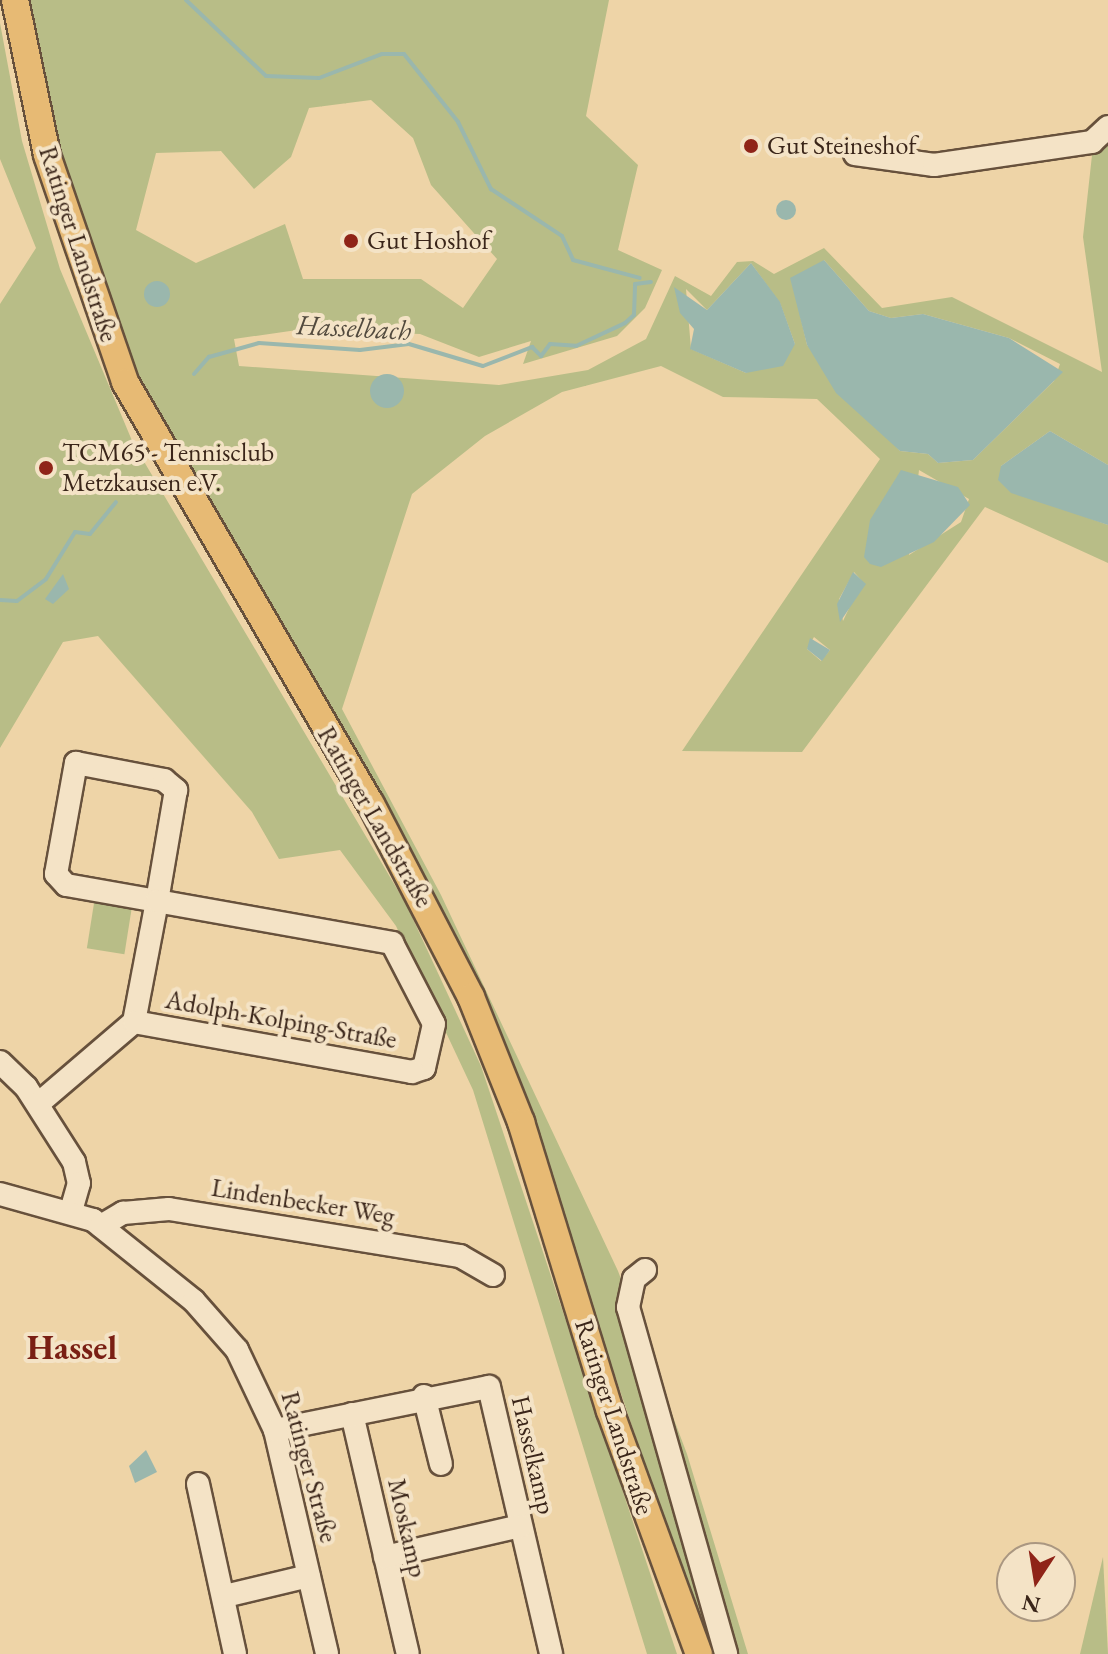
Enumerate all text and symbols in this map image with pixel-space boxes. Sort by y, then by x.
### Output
place label: Gut Steineshof [767,130,917,162]
marker: Gut Steineshof [742,137,760,155]
street label: Ratinger Landstraße [32,142,124,346]
place label: Gut Hoshof [367,225,490,257]
marker: Gut Hoshof [342,232,360,250]
water label: Hasselbach [296,307,412,347]
place label: TCM65 - Tennisclub Metzkausen e.V. [62,437,274,498]
marker: TCM65 - Tennisclub Metzkausen e.V. [37,459,55,477]
street label: Ratinger Landstraße [311,721,439,913]
street label: Adolph-Kolping-Straße [163,984,399,1056]
street label: Lindenbecker Weg [209,1172,397,1232]
street label: Ratinger Landstraße [568,1315,660,1519]
district label: Hassel [27,1328,117,1368]
street label: Ratinger Straße [274,1388,344,1546]
street label: Hasselkamp [504,1393,562,1517]
street label: Moskamp [381,1476,433,1580]
north arrow [996,1542,1076,1622]
text: N [1020,1588,1043,1620]

